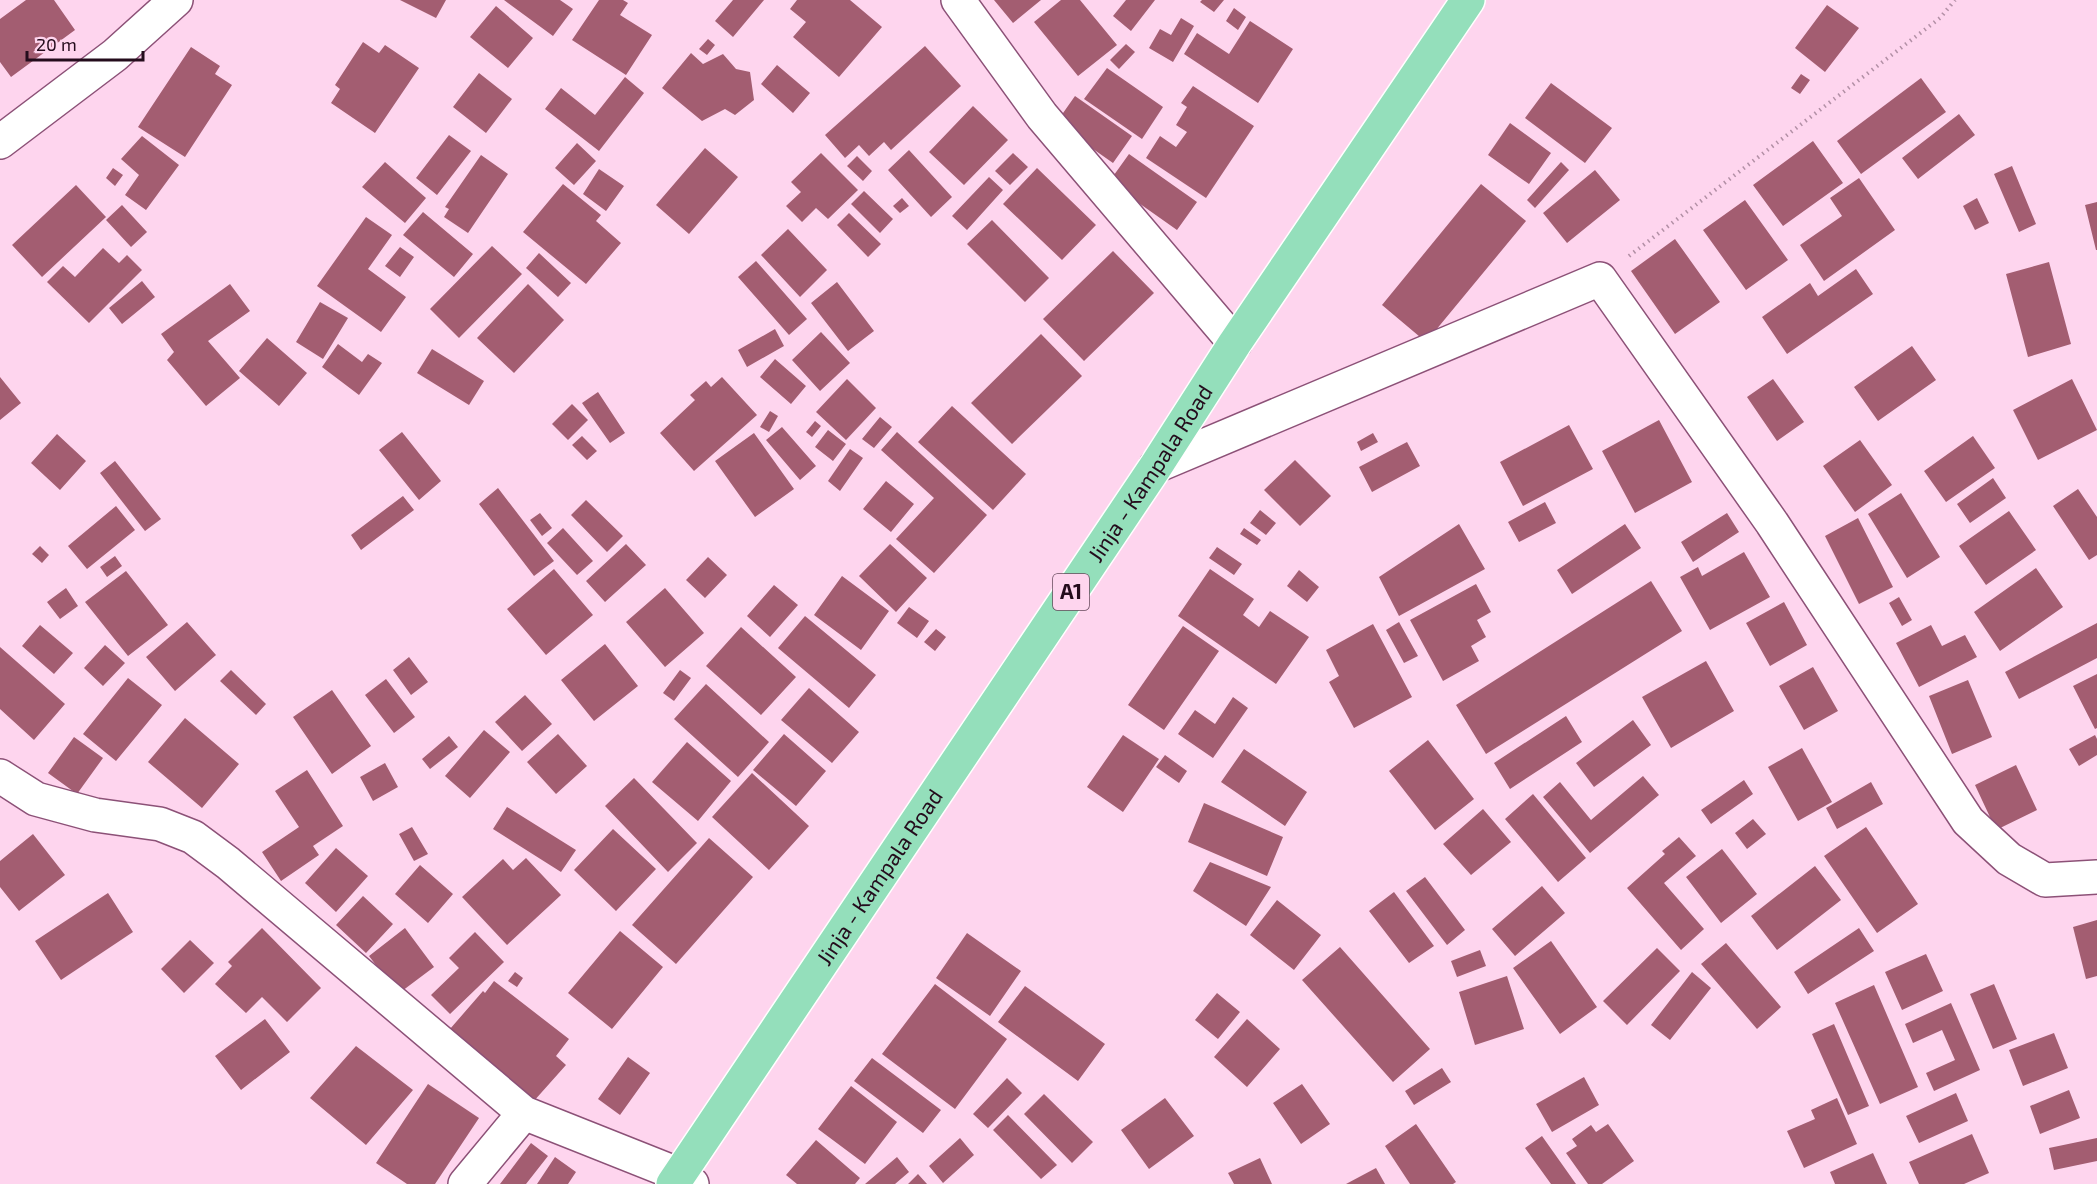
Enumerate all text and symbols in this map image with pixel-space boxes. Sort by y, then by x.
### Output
scale bar [27,24,142,62]
text: 20 m [36,33,77,55]
street label: Jinja - Kampala Road [1082,379,1217,566]
road number: A1 [1053,574,1089,610]
street label: Jinja - Kampala Road [810,784,947,969]

